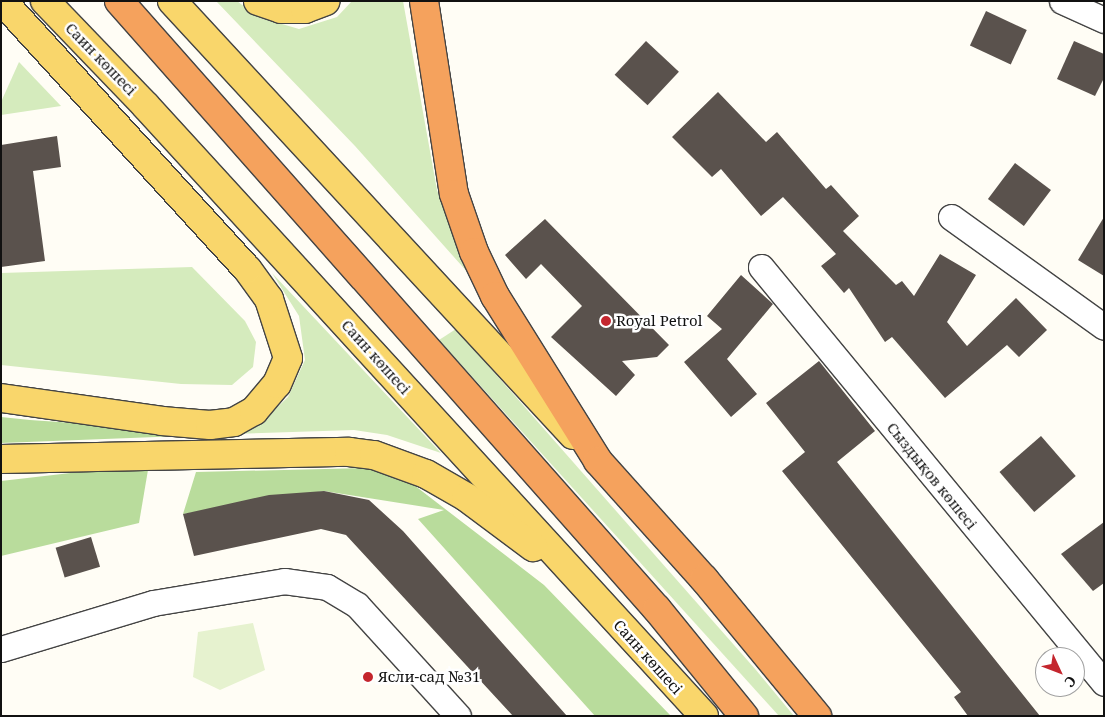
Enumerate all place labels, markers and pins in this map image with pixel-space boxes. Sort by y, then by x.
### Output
place label: Royal Petrol [616,312,702,330]
marker: Royal Petrol [600,315,612,327]
place label: Ясли-сад №31 [378,668,480,686]
marker: Ясли-сад №31 [362,671,374,683]

